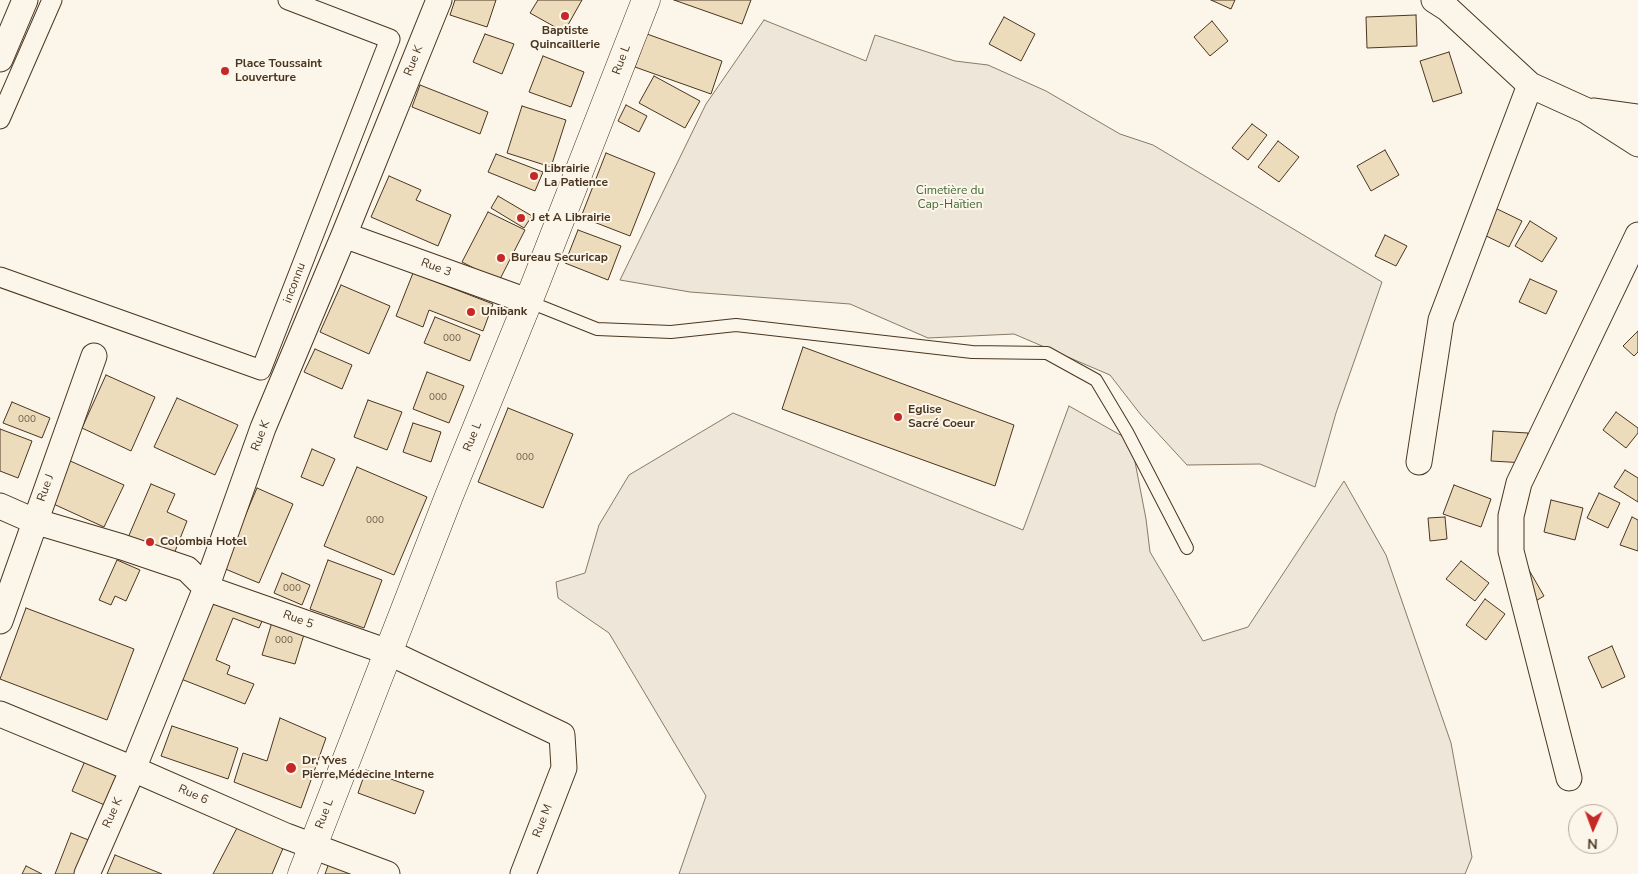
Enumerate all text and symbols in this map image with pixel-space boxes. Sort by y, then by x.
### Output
marker: Baptiste Quincaillerie [559,10,571,22]
place label: Baptiste Quincaillerie [530,24,600,52]
street label: Rue L [610,43,634,77]
street label: Rue K [401,44,427,78]
place label: Place Toussaint Louverture [235,57,322,85]
marker: Place Toussaint Louverture [219,65,231,77]
place label: Librairie La Patience [544,162,608,190]
marker: Librairie La Patience [528,170,540,182]
park label: Cimetière du Cap-Haïtien [916,184,984,212]
place label: J et A Librairie [531,211,611,225]
marker: J et A Librairie [515,212,527,224]
place label: Bureau Securicap [511,251,608,265]
marker: Bureau Securicap [495,252,507,264]
street label: Rue 3 [419,256,453,280]
street label: inconnu [281,261,309,305]
place label: Unibank [481,305,527,319]
marker: Unibank [465,306,477,318]
house number: 000 [443,333,461,345]
house number: 000 [429,392,447,404]
place label: Eglise Sacré Coeur [908,403,975,431]
marker: Eglise Sacré Coeur [892,411,904,423]
house number: 000 [18,414,36,426]
street label: Rue K [249,419,273,453]
street label: Rue L [461,420,485,454]
house number: 000 [516,452,534,464]
street label: Rue J [34,472,58,504]
house number: 000 [366,515,384,527]
place label: Colombia Hotel [160,535,247,549]
marker: Colombia Hotel [144,536,156,548]
house number: 000 [283,583,301,595]
street label: Rue 5 [281,608,315,632]
house number: 000 [275,635,293,647]
place label: Dr, Yves Pierre,Médecine Interne [302,754,434,782]
marker: Dr, Yves Pierre,Médecine Interne [284,761,298,775]
street label: Rue 6 [176,782,210,808]
street label: Rue K [100,796,126,830]
street label: Rue L [313,797,337,831]
street label: Rue M [530,802,556,840]
north arrow [1568,804,1618,854]
text: N [1587,834,1598,853]

